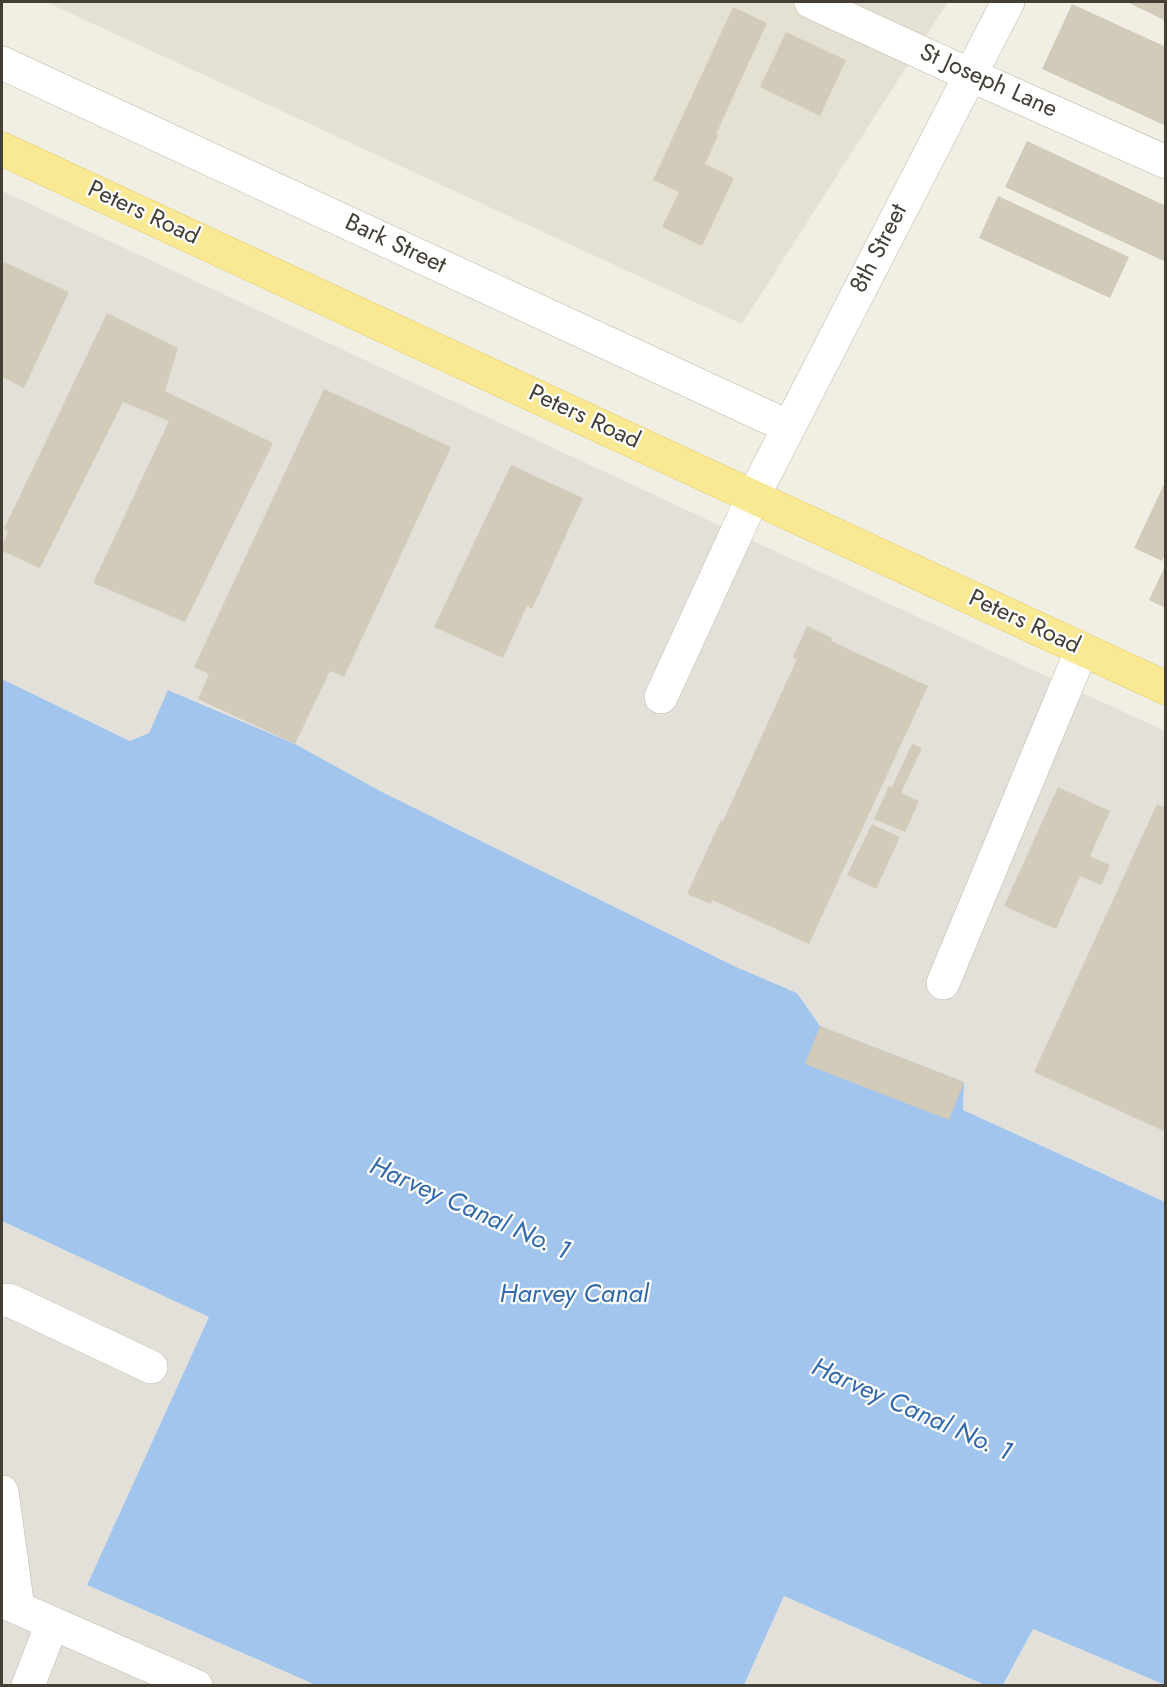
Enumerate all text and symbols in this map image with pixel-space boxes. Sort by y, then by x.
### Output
street label: St Joseph Lane [915,39,1061,125]
street label: Peters Road [83,176,203,252]
street label: 8th Street [845,200,915,298]
street label: Bark Street [340,209,450,281]
street label: Peters Road [524,380,644,456]
street label: Peters Road [964,585,1084,661]
water label: Harvey Canal No. 1 [364,1152,574,1268]
water label: Harvey Canal [499,1280,649,1312]
water label: Harvey Canal No. 1 [806,1353,1016,1469]

